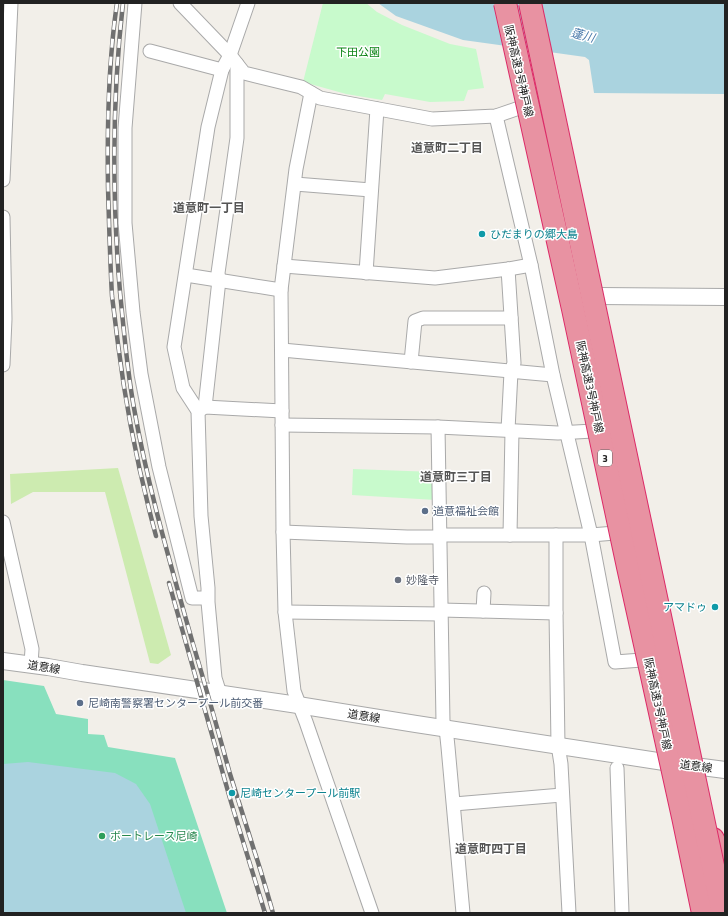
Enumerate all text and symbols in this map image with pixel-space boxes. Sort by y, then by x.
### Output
street label: 阪神高速3号神戸線 [501,23,537,119]
water label: 蓬川 [569,23,599,48]
park label: 下田公園 [336,44,380,60]
district label: 道意町二丁目 [411,138,483,157]
district label: 道意町一丁目 [173,198,245,217]
place label: ひだまりの郷大島 [490,226,578,242]
marker: ひだまりの郷大島 [477,229,487,239]
street label: 阪神高速3号神戸線 [572,339,608,435]
road number: 3 [598,450,612,466]
district label: 道意町三丁目 [420,467,492,486]
place label: 道意福祉会館 [433,503,499,519]
marker: 道意福祉会館 [420,506,430,516]
place label: 妙隆寺 [406,572,439,588]
marker: 妙隆寺 [393,575,403,585]
place label: アマドゥ [663,599,707,615]
marker: アマドゥ [710,602,720,612]
street label: 阪神高速3号神戸線 [640,656,676,752]
street label: 道意線 [26,657,62,677]
place label: 尼崎南警察署センタープール前交番 [88,695,263,711]
marker: 尼崎南警察署センタープール前交番 [75,698,85,708]
street label: 道意線 [346,706,382,726]
street label: 道意線 [679,756,713,776]
place label: 尼崎センタープール前駅 [240,785,360,801]
marker: 尼崎センタープール前駅 [227,788,237,798]
place label: ボートレース尼崎 [110,828,197,844]
marker: ボートレース尼崎 [97,831,107,841]
district label: 道意町四丁目 [455,839,527,858]

